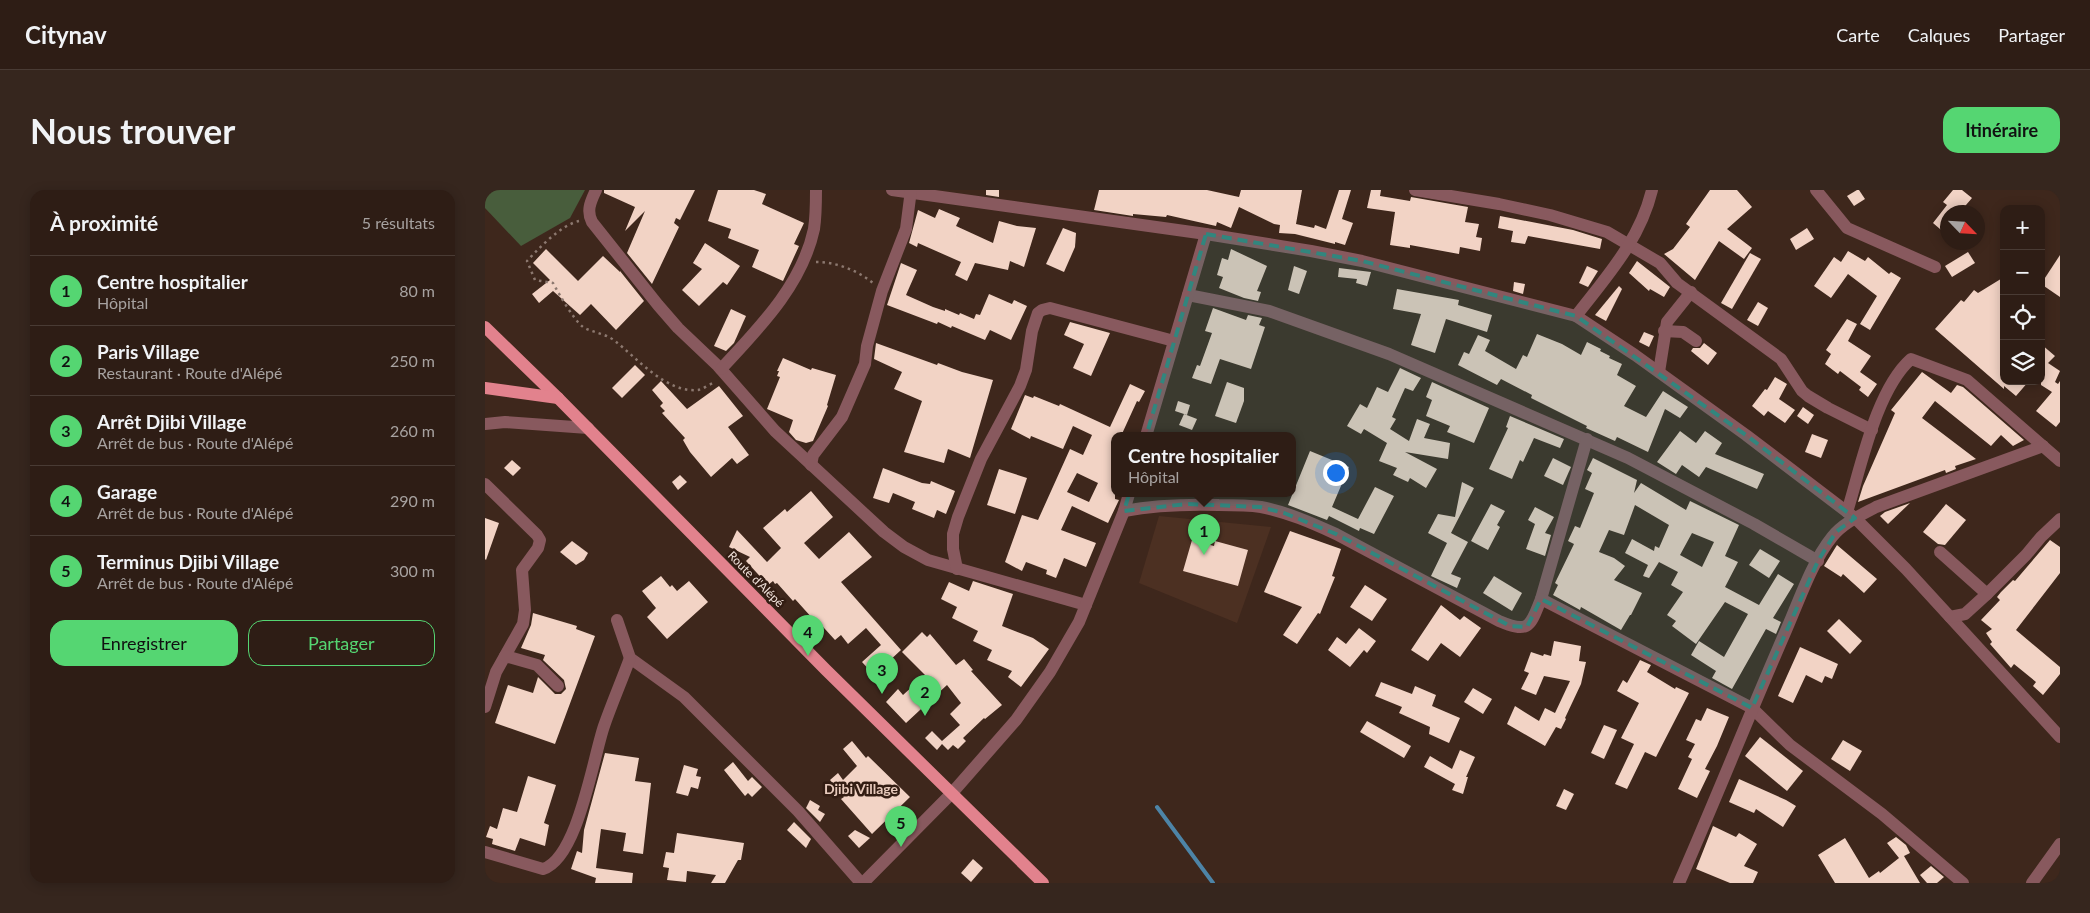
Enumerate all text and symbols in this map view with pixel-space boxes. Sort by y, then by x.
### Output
text: Citynav [25,20,107,49]
text: Carte [1836,24,1880,46]
text: Calques [1908,24,1970,46]
text: Partager [1998,24,2065,46]
button: Itinéraire [1943,107,2060,153]
text: Nous trouver [30,109,235,151]
north arrow [1940,205,1985,250]
map controls [2000,205,2045,385]
button: + [2000,205,2045,250]
text: À proximité [50,210,158,235]
text: 5 résultats [362,213,435,232]
button: − [2000,250,2045,295]
text: Centre hospitalier [97,270,248,293]
text: 1 [61,281,71,300]
text: 80 m [399,281,435,300]
text: Hôpital [97,293,148,312]
button: locate [2000,295,2045,340]
text: Paris Village [97,340,199,363]
button: layers [2000,340,2045,385]
text: 2 [61,351,71,370]
text: 250 m [390,351,435,370]
text: Restaurant · Route d'Alépé [97,363,283,382]
text: Arrêt Djibi Village [97,410,246,433]
text: 3 [61,421,71,440]
text: 260 m [390,421,435,440]
popup [1111,432,1296,497]
text: Arrêt de bus · Route d'Alépé [97,433,294,452]
text: Centre hospitalier [1128,444,1279,467]
your location [1323,460,1349,486]
text: Hôpital [1128,467,1179,486]
text: Garage [97,480,157,503]
text: 4 [61,491,71,510]
text: 290 m [390,491,435,510]
text: Arrêt de bus · Route d'Alépé [97,503,294,522]
pin: 1 [1188,514,1220,555]
street label: Route d'Alépé [725,548,787,610]
text: Terminus Djibi Village [97,550,279,573]
text: 5 [61,561,71,580]
text: 300 m [390,561,435,580]
text: Arrêt de bus · Route d'Alépé [97,573,294,592]
pin: 4 [792,615,824,656]
button: Enregistrer [50,620,238,666]
button: Partager [248,620,435,666]
pin: 3 [866,653,898,694]
pin: 2 [909,675,941,716]
district label: Djibi Village [824,780,899,797]
pin: 5 [885,806,917,847]

